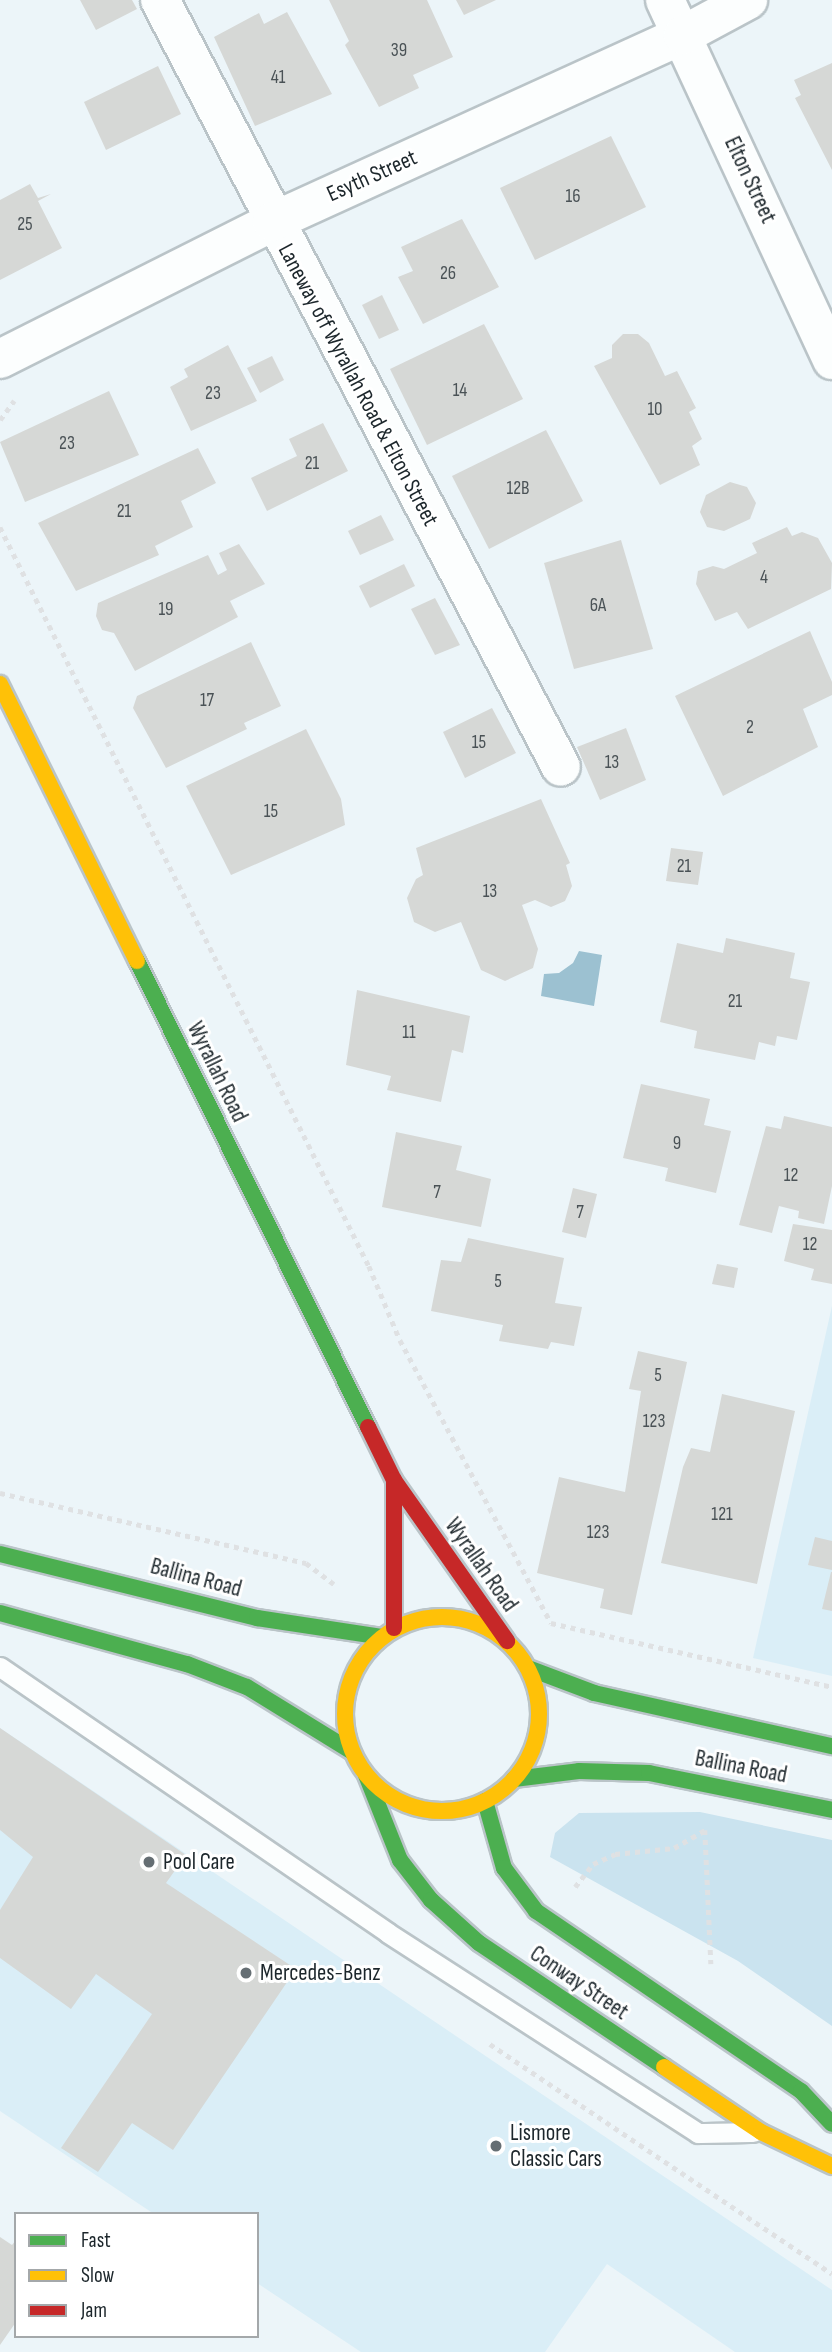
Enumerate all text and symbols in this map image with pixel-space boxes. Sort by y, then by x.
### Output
house number: 39 [391,40,407,62]
house number: 41 [271,67,285,89]
street label: Elton Street [718,132,782,228]
street label: Esyth Street [323,144,421,208]
house number: 16 [566,186,580,208]
house number: 25 [17,214,33,236]
street label: Laneway off Wyrallah Road & Elton Street [272,239,444,531]
house number: 26 [440,263,456,285]
house number: 14 [453,380,467,402]
house number: 23 [205,383,221,405]
house number: 10 [647,399,663,421]
house number: 23 [59,433,75,455]
house number: 21 [305,453,319,475]
house number: 12B [506,478,530,500]
house number: 21 [117,501,131,523]
house number: 4 [760,567,768,589]
house number: 6A [590,595,606,617]
house number: 19 [158,599,174,621]
house number: 17 [200,690,214,712]
house number: 2 [746,717,754,739]
house number: 15 [472,732,486,754]
house number: 13 [605,752,619,774]
house number: 15 [264,801,278,823]
house number: 21 [677,856,691,878]
house number: 13 [483,881,497,903]
house number: 21 [728,991,742,1013]
street label: Wyrallah Road [181,1017,253,1127]
house number: 11 [402,1022,416,1044]
house number: 9 [673,1133,681,1155]
house number: 12 [784,1165,798,1187]
house number: 7 [433,1182,441,1204]
house number: 7 [576,1202,584,1224]
house number: 12 [803,1234,817,1256]
house number: 5 [494,1271,502,1293]
house number: 5 [654,1365,662,1387]
house number: 123 [643,1411,665,1433]
house number: 121 [711,1504,733,1526]
street label: Wyrallah Road [439,1513,523,1617]
house number: 123 [587,1522,609,1544]
street label: Ballina Road [147,1553,245,1603]
street label: Ballina Road [693,1745,789,1789]
place label: Pool Care [163,1848,235,1876]
marker: Pool Care [141,1854,157,1870]
street label: Conway Street [525,1940,633,2026]
place label: Mercedes-Benz [260,1959,381,1987]
marker: Mercedes-Benz [238,1965,254,1981]
place label: Lismore Classic Cars [510,2119,602,2173]
marker: Lismore Classic Cars [488,2138,504,2154]
legend [14,2212,259,2338]
text: Fast [81,2228,111,2253]
text: Slow [81,2263,114,2288]
text: Jam [81,2298,107,2323]

